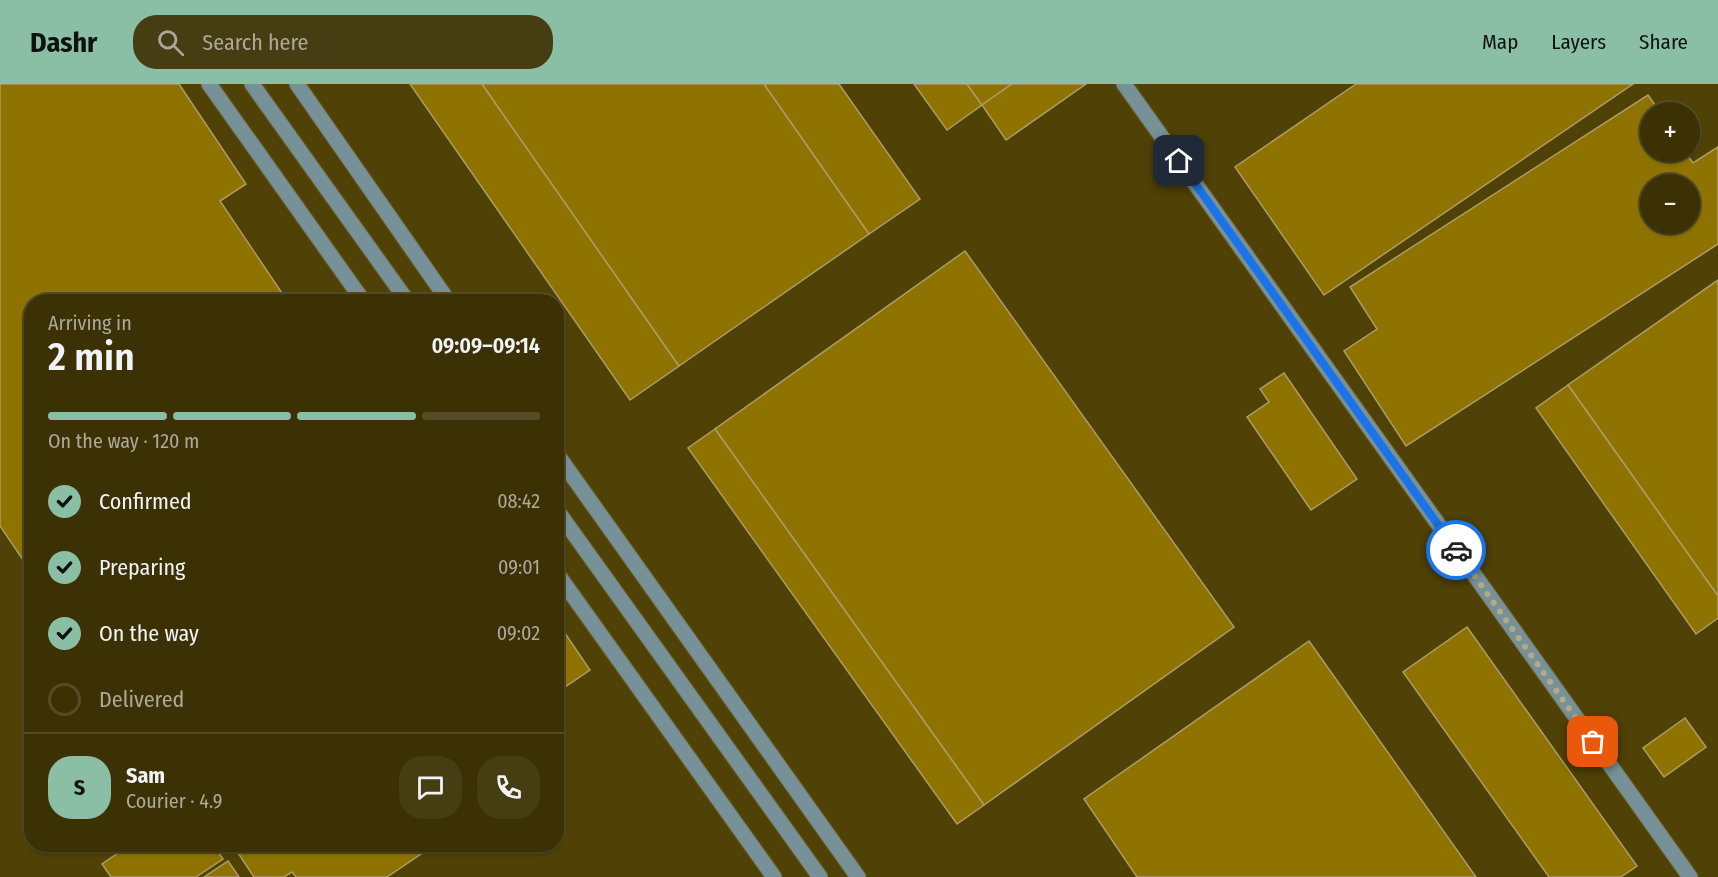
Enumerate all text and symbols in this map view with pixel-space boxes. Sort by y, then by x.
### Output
search box [133,15,553,69]
text: Dashr [30,26,97,59]
icon: search [154,26,187,59]
text: Search here [202,29,308,56]
text: Map [1482,29,1518,55]
text: Layers [1551,29,1606,55]
text: Share [1639,29,1688,55]
map controls [1640,102,1700,234]
button: + [1640,102,1700,162]
pin [1153,135,1204,186]
icon: home [1162,144,1195,177]
button: − [1640,174,1700,234]
text: Arriving in [48,311,132,335]
text: 09:09–09:14 [431,332,540,359]
text: 2 min [48,334,135,380]
text: On the way · 120 m [48,429,199,453]
icon: check [48,485,81,518]
text: Confirmed [99,488,192,515]
text: 08:42 [497,489,540,513]
courier [1426,520,1486,580]
icon: car [1440,534,1473,567]
icon: check [48,551,81,584]
text: Preparing [99,554,185,581]
text: 09:01 [498,555,540,579]
icon: check [48,617,81,650]
text: On the way [99,620,199,647]
text: 09:02 [497,621,540,645]
text: Delivered [99,686,184,713]
pin [1567,716,1618,767]
icon: bag [1576,725,1609,758]
button: chat [399,756,462,819]
button: phone [477,756,540,819]
text: Sam [126,762,165,789]
text: S [74,774,85,801]
text: Courier · 4.9 [126,789,222,813]

